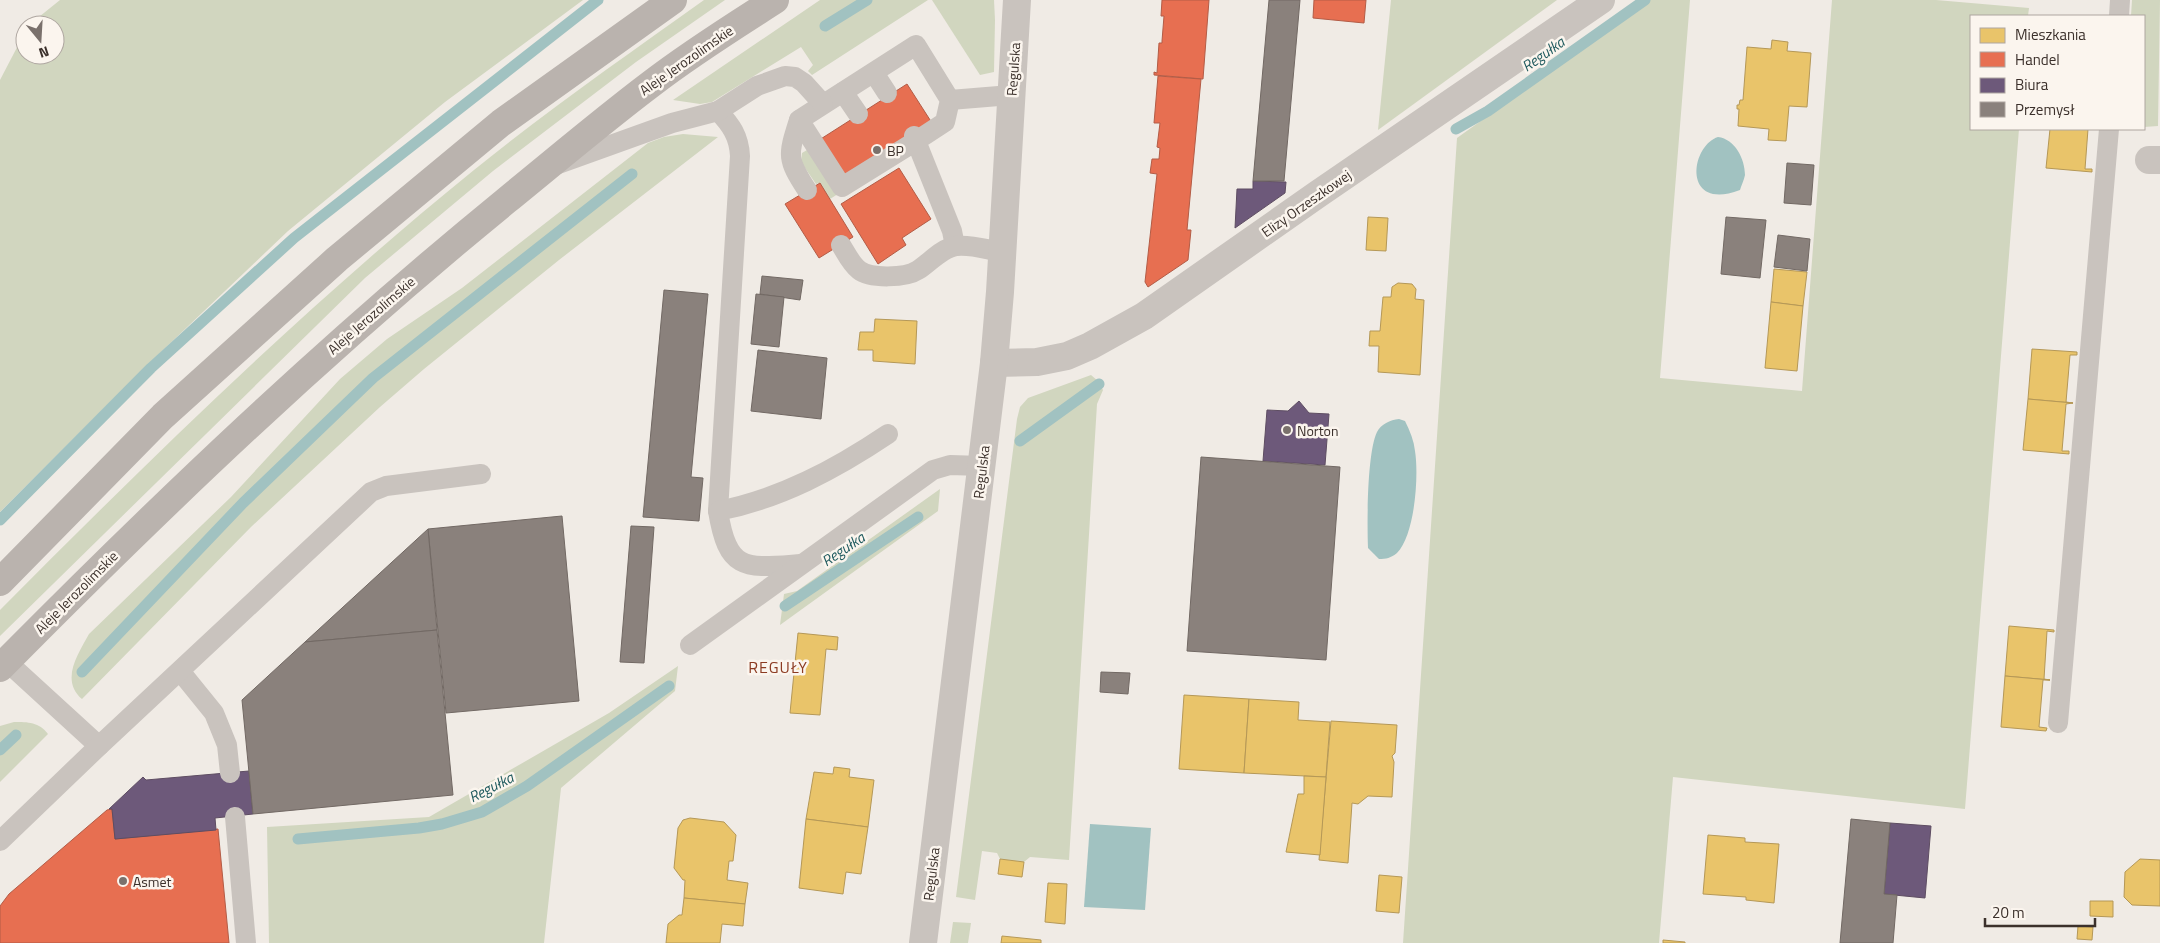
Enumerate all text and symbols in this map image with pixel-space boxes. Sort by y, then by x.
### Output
north arrow [15,15,65,65]
legend [1970,15,2145,130]
street label: Aleje Jerozolimskie [635,20,737,100]
text: Mieszkania [2015,23,2086,46]
water label: Regułka [1517,30,1570,77]
text: N [36,41,52,64]
street label: Regulska [1001,42,1025,96]
text: Handel [2015,48,2060,71]
text: Biura [2015,73,2049,96]
text: Przemysł [2015,98,2075,121]
place label: BP [887,140,904,161]
marker: BP [871,144,883,156]
street label: Elizy Orzeszkowej [1257,164,1355,242]
street label: Aleje Jerozolimskie [323,271,419,359]
place label: Norton [1297,420,1338,441]
marker: Norton [1281,424,1293,436]
street label: Regulska [967,444,995,500]
water label: Regułka [817,525,870,572]
street label: Aleje Jerozolimskie [30,546,122,638]
district label: REGUŁY [748,655,808,679]
water label: Regułka [464,765,519,808]
street label: Regulska [917,846,945,902]
place label: Asmet [133,871,172,892]
marker: Asmet [117,875,129,887]
scale bar [1985,896,2095,928]
text: 20 m [1992,901,2025,924]

